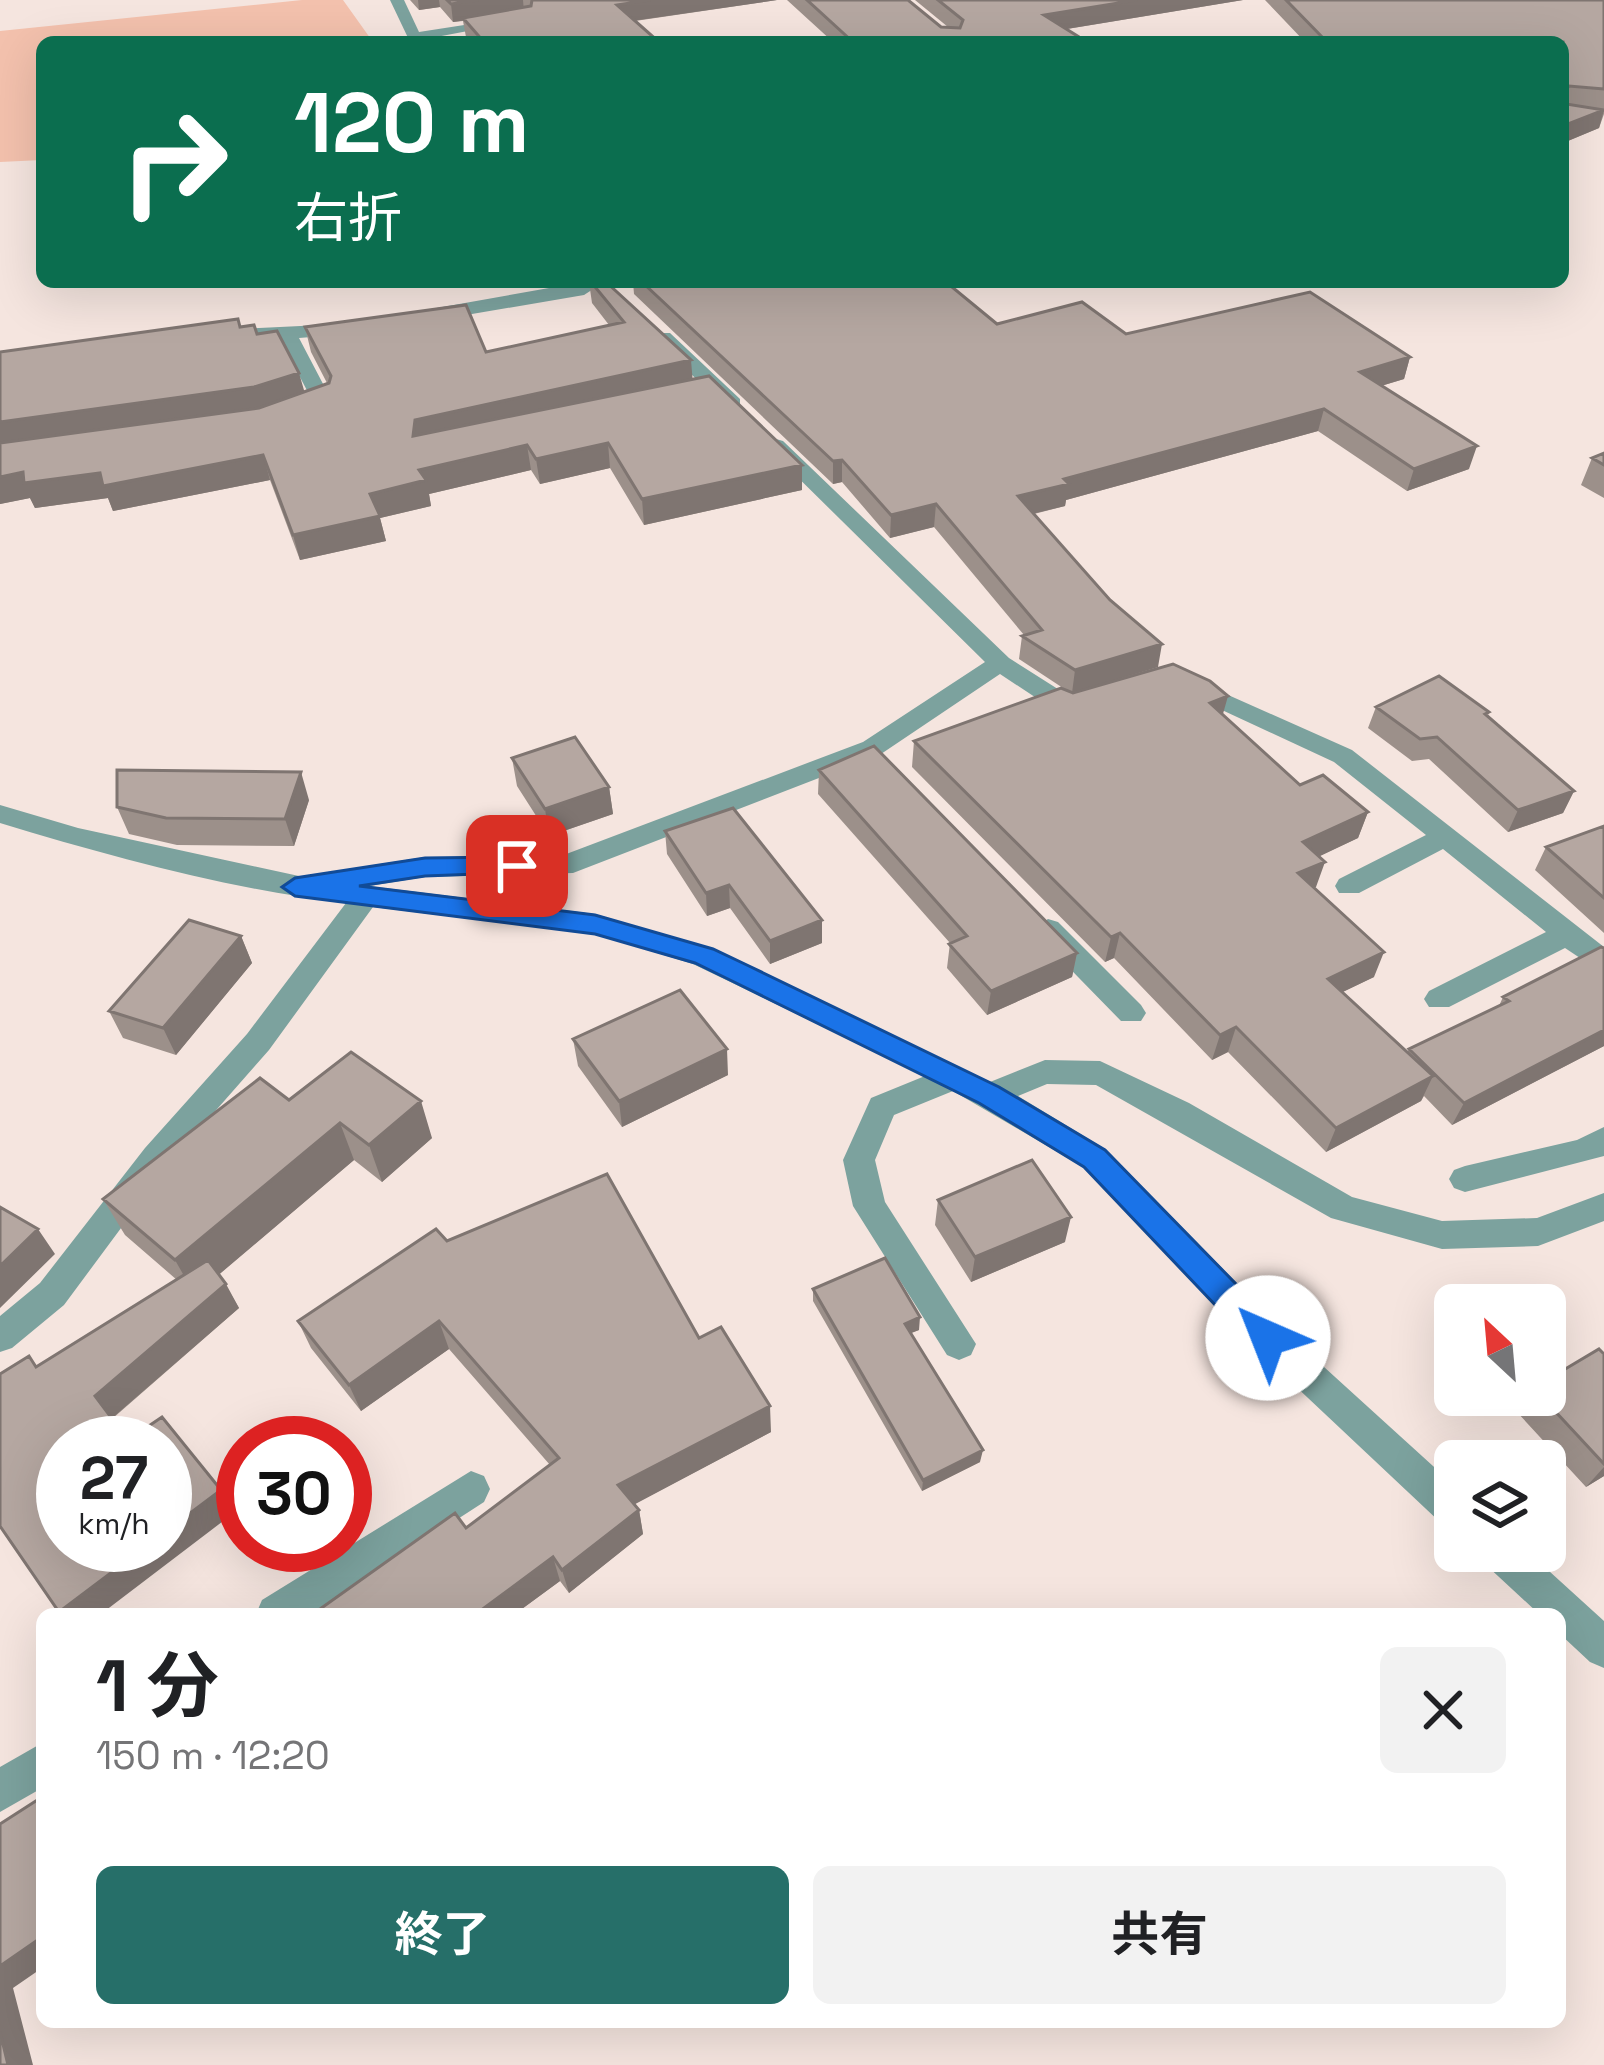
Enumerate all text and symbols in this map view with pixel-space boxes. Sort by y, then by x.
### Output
text: 120 m [294,69,529,177]
icon: right [96,84,252,240]
text: 右折 [294,184,402,253]
pin [466,815,568,917]
icon: arrive [484,833,550,899]
position arrow [1205,1275,1331,1401]
north arrow [1434,1284,1566,1416]
map controls [1434,1284,1566,1572]
speed limit sign: 30 [216,1416,372,1572]
text: 27 [80,1440,148,1517]
button: layers [1434,1440,1566,1572]
text: km/h [78,1504,150,1543]
text: 1 分 [96,1640,219,1732]
button: close [1380,1647,1506,1773]
text: 150 m · 12:20 [96,1731,330,1780]
button: 終了 [96,1866,789,2004]
button: 共有 [813,1866,1506,2004]

